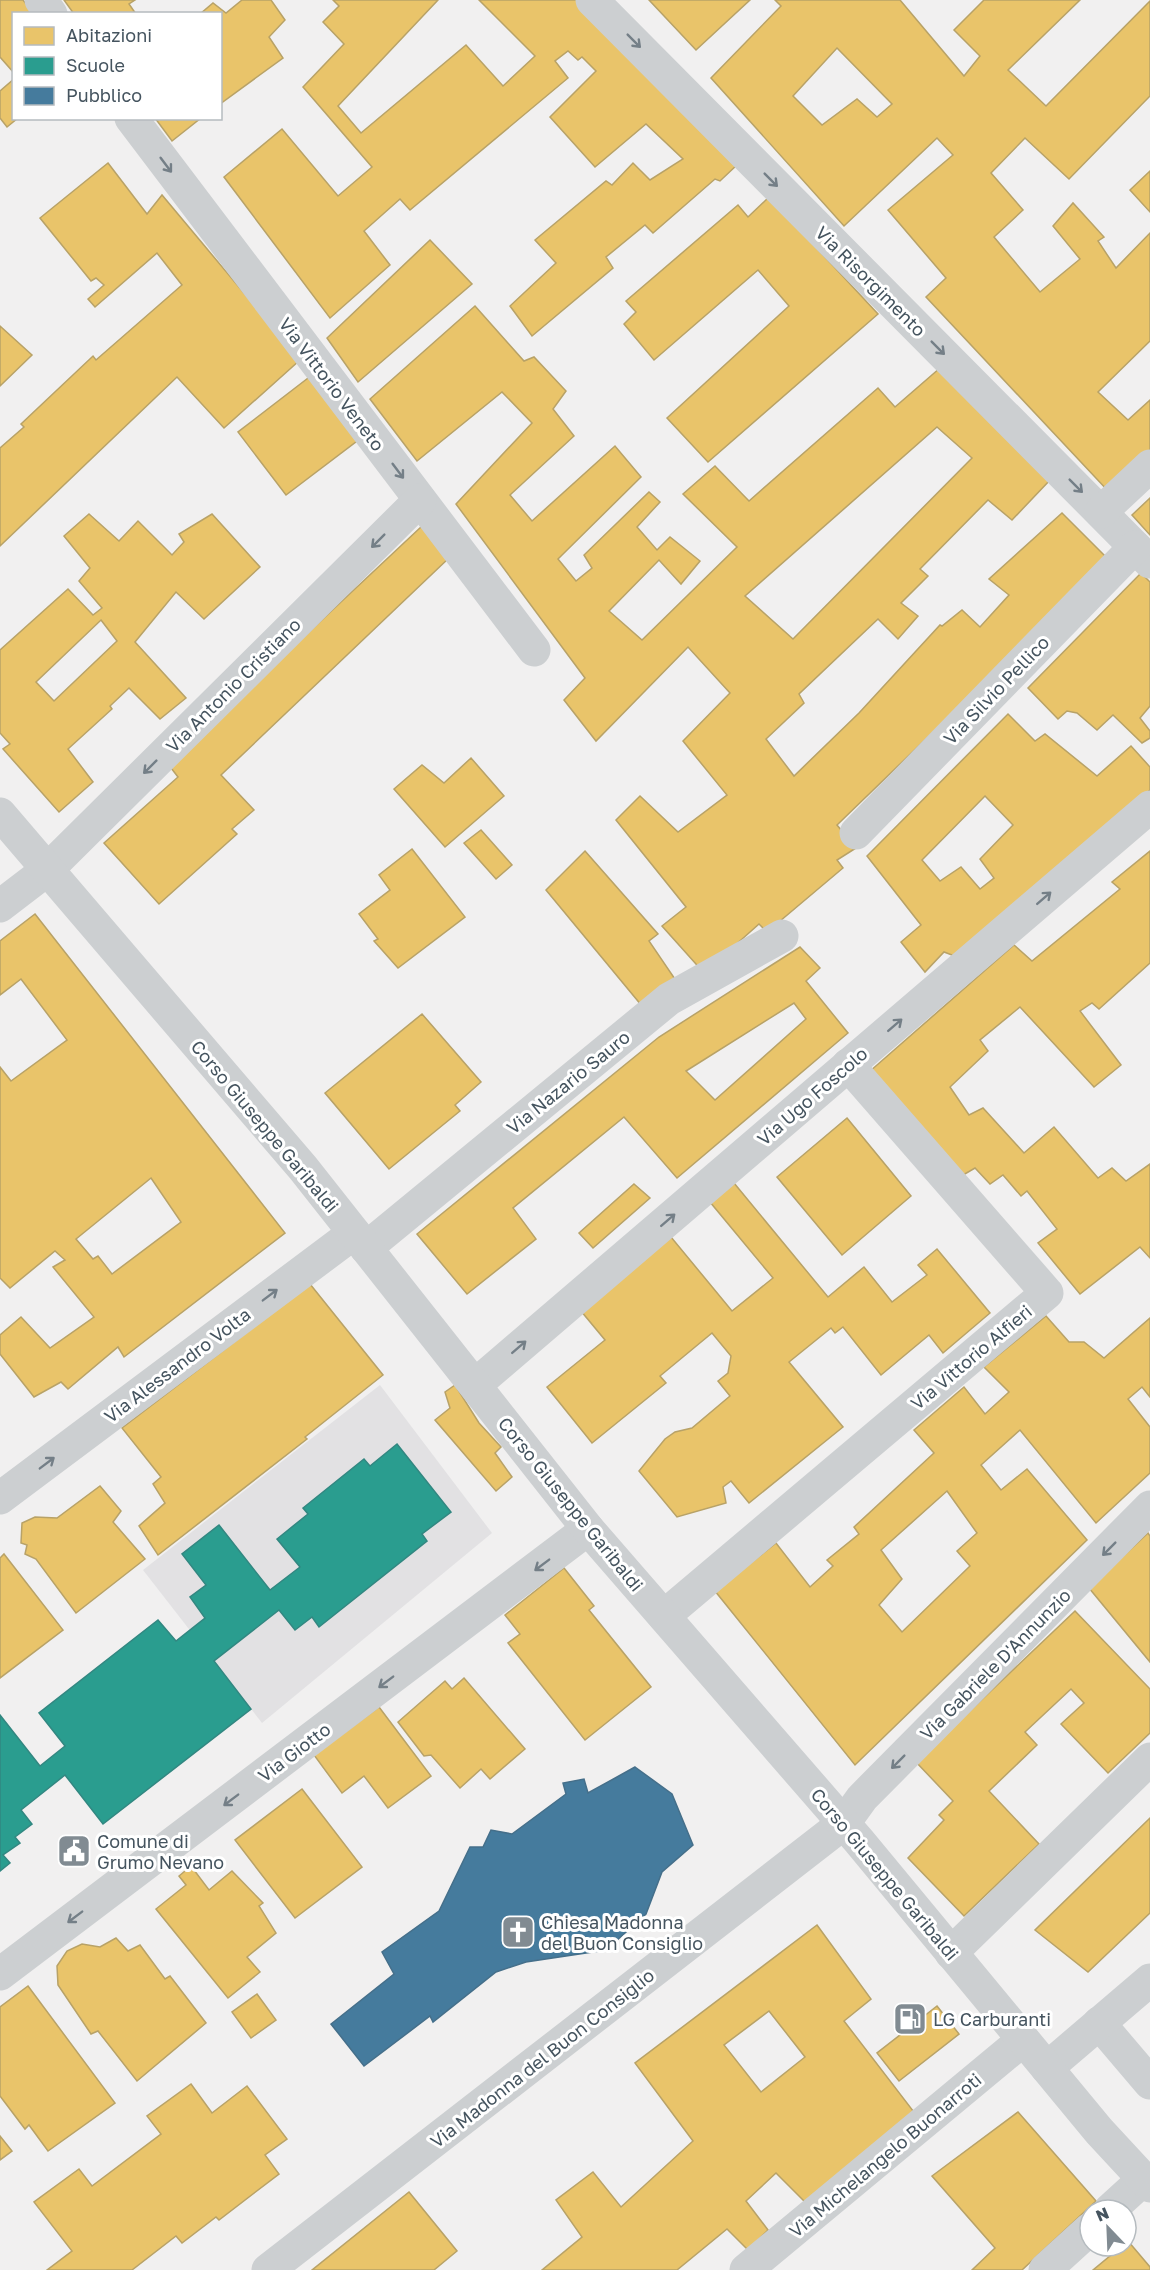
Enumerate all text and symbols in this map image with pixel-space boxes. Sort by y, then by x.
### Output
legend [12,12,222,120]
text: Abitazioni [66,24,152,46]
one-way arrow [626,34,641,49]
text: Scuole [66,54,125,76]
text: Pubblico [66,84,142,106]
one-way arrow [159,157,172,173]
one-way arrow [764,172,779,187]
street label: Via Risorgimento [811,221,931,341]
street label: Via Vittorio Veneto [275,313,389,455]
one-way arrow [931,340,946,355]
one-way arrow [391,463,404,479]
one-way arrow [1068,479,1083,494]
one-way arrow [371,534,386,549]
street label: Via Antonio Cristiano [161,613,305,757]
street label: Via Silvio Pellico [939,631,1053,749]
one-way arrow [143,760,158,775]
one-way arrow [1036,891,1051,905]
one-way arrow [887,1018,902,1032]
street label: Via Nazario Sauro [502,1026,634,1138]
street label: Corso Giuseppe Garibaldi [187,1036,343,1216]
street label: Via Ugo Foscolo [752,1042,872,1150]
one-way arrow [660,1213,675,1227]
one-way arrow [262,1289,278,1302]
street label: Via Vittorio Alfieri [906,1300,1036,1414]
street label: Via Alessandro Volta [100,1303,254,1427]
one-way arrow [511,1340,526,1354]
street label: Corso Giuseppe Garibaldi [494,1412,648,1596]
one-way arrow [38,1456,54,1469]
one-way arrow [1101,1541,1116,1556]
one-way arrow [534,1558,550,1571]
street label: Via Gabriele D'Annunzio [915,1584,1075,1744]
one-way arrow [378,1675,394,1688]
street label: Via Giotto [253,1718,335,1786]
one-way arrow [890,1754,905,1769]
street label: Corso Giuseppe Garibaldi [807,1784,963,1964]
one-way arrow [223,1793,239,1806]
place label: Comune di Grumo Nevano [97,1830,224,1873]
public building icon: Comune di Grumo Nevano [56,1833,92,1869]
one-way arrow [67,1911,83,1924]
place label: Chiesa Madonna del Buon Consiglio [541,1911,703,1954]
church icon: Chiesa Madonna del Buon Consiglio [500,1914,536,1950]
street label: Via Madonna del Buon Consiglio [426,1964,658,2152]
fuel station icon: LG Carburanti [892,2001,928,2037]
place label: LG Carburanti [933,2008,1051,2030]
street label: Via Michelangelo Buonarroti [784,2068,986,2242]
north arrow [1078,2198,1138,2258]
text: N [1093,2203,1112,2226]

